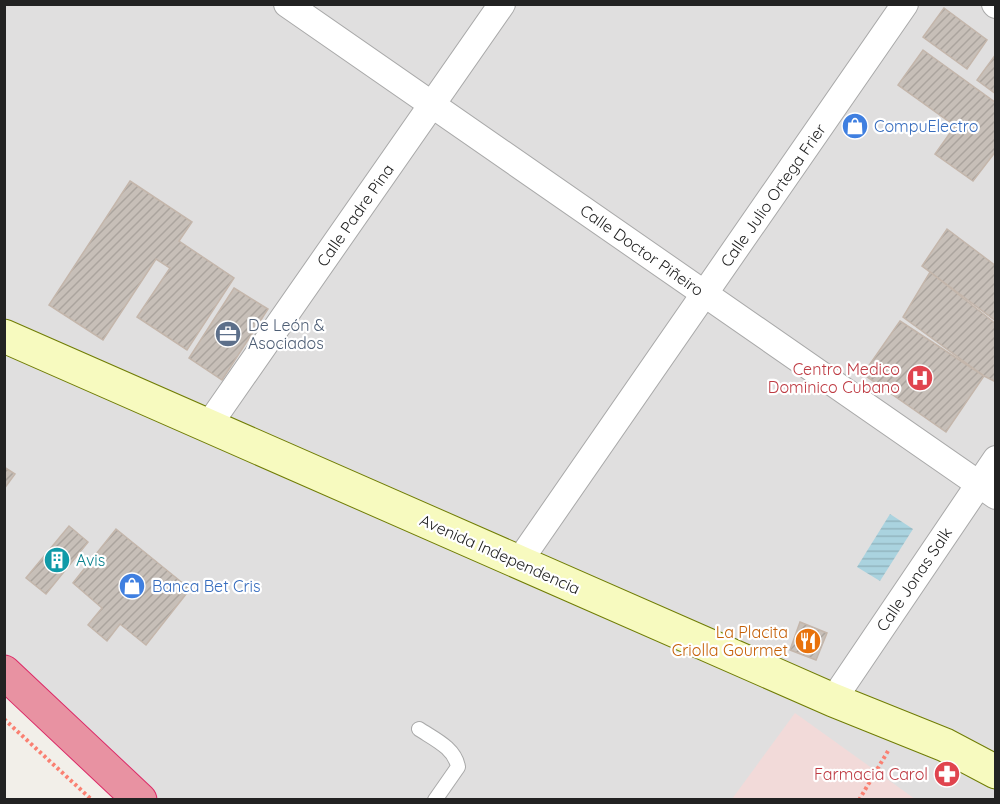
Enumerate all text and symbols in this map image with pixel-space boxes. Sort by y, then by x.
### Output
shop icon: CompuElectro [840,111,870,141]
place label: CompuElectro [874,116,978,136]
street label: Calle Julio Ortega Frier [716,119,830,271]
street label: Calle Padre Pina [312,160,398,270]
street label: Calle Doctor Piñeiro [576,200,708,300]
place label: De León & Asociados [248,315,325,353]
office icon: De León & Asociados [213,319,243,349]
place label: Centro Medico Dominico Cubano [768,359,900,397]
hospital icon: Centro Medico Dominico Cubano [905,363,935,393]
street label: Avenida Independencia [417,510,583,598]
street label: Calle Jonas Salk [872,523,956,635]
building icon: Avis [42,545,72,575]
place label: Avis [76,550,105,570]
shop icon: Banca Bet Cris [117,571,147,601]
place label: Banca Bet Cris [152,576,260,596]
place label: La Placita Criolla Gourmet [672,622,788,660]
restaurant icon: La Placita Criolla Gourmet [793,626,823,656]
pharmacy icon: Farmacia Carol [932,759,962,789]
place label: Farmacia Carol [814,764,928,784]

